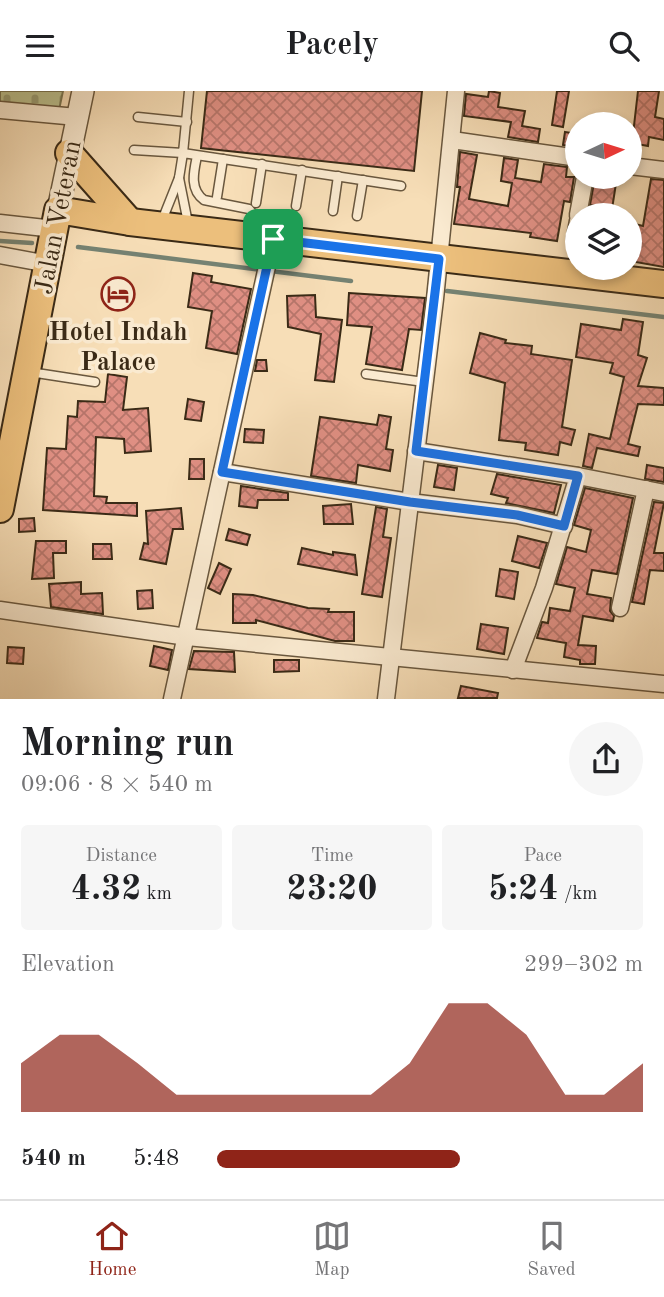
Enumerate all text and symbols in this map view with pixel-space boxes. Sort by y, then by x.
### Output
icon: menu [21,27,59,65]
icon: search [605,27,643,65]
text: Pacely [285,30,379,62]
north arrow [565,112,642,189]
map controls [565,112,642,280]
street label: Jalan Veteran [31,138,87,297]
button: layers [565,203,642,280]
pin [243,209,303,269]
icon: arrive [254,220,292,258]
hotel icon: Hotel Indah Palace [99,275,137,313]
place label: Hotel Indah Palace [48,320,188,376]
button: share [569,722,643,796]
text: Morning run [21,726,234,764]
text: 09:06 · 8 × 540 m [21,773,213,796]
text: Distance [86,847,157,866]
text: Time [311,847,353,866]
text: Pace [523,847,562,866]
text: 4.32 [71,872,142,907]
text: 23:20 [286,872,378,907]
text: 5:24 [488,872,559,907]
text: km [142,885,172,904]
text: /km [559,885,597,904]
text: Elevation [21,953,115,976]
text: 299–302 m [524,953,643,976]
text: 540 m [21,1147,86,1170]
text: 5:48 [133,1147,179,1170]
tab: Home [88,1217,136,1282]
tab: Map [313,1217,351,1282]
tab: Saved [527,1217,576,1282]

